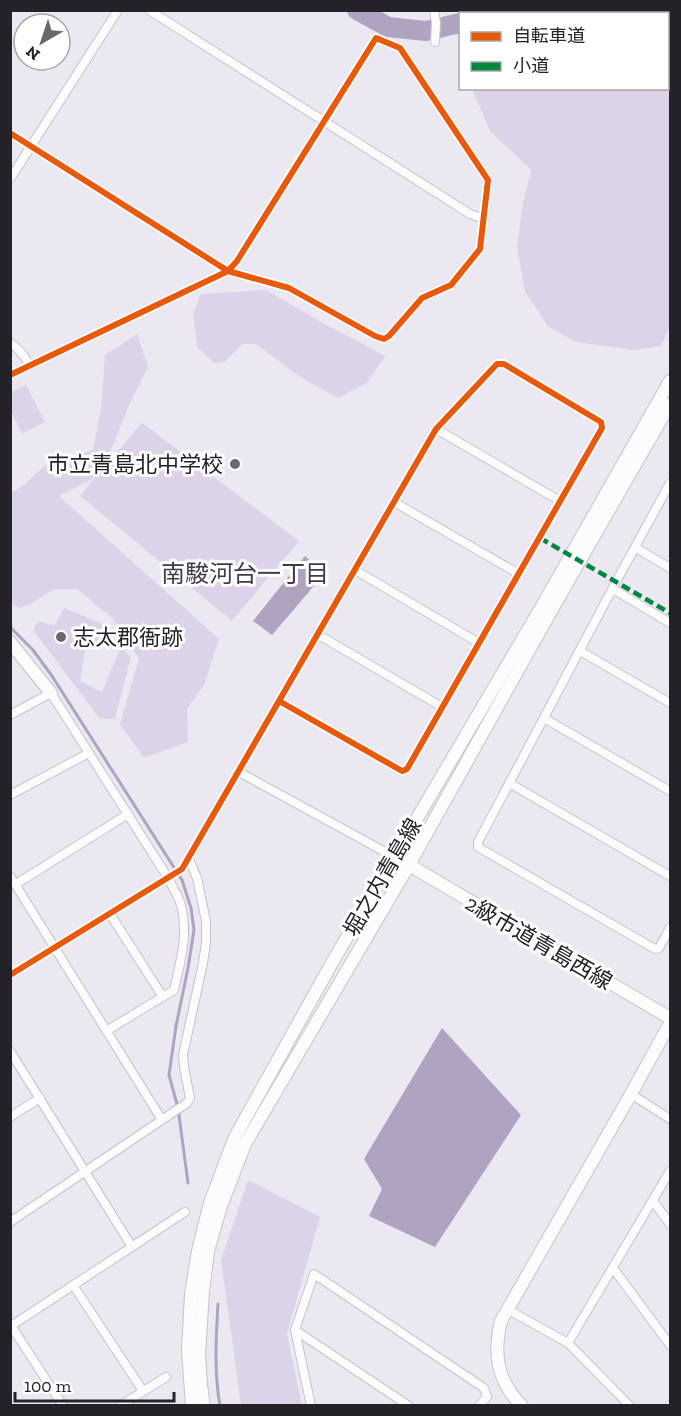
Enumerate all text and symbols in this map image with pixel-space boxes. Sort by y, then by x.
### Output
north arrow [12,12,72,72]
legend [459,12,669,90]
text: 自転車道 [513,25,585,47]
text: N [22,42,44,64]
text: 小道 [513,55,549,77]
place label: 市立青島北中学校 [47,451,223,478]
marker: 市立青島北中学校 [228,457,242,471]
district label: 南駿河台一丁目 [161,559,329,588]
place label: 志太郡衙跡 [73,624,183,651]
marker: 志太郡衙跡 [54,630,68,644]
street label: 堀之内青島線 [338,813,427,941]
street label: 2級市道青島西線 [460,889,617,995]
scale bar [15,1365,174,1403]
text: 100 m [24,1375,72,1397]

